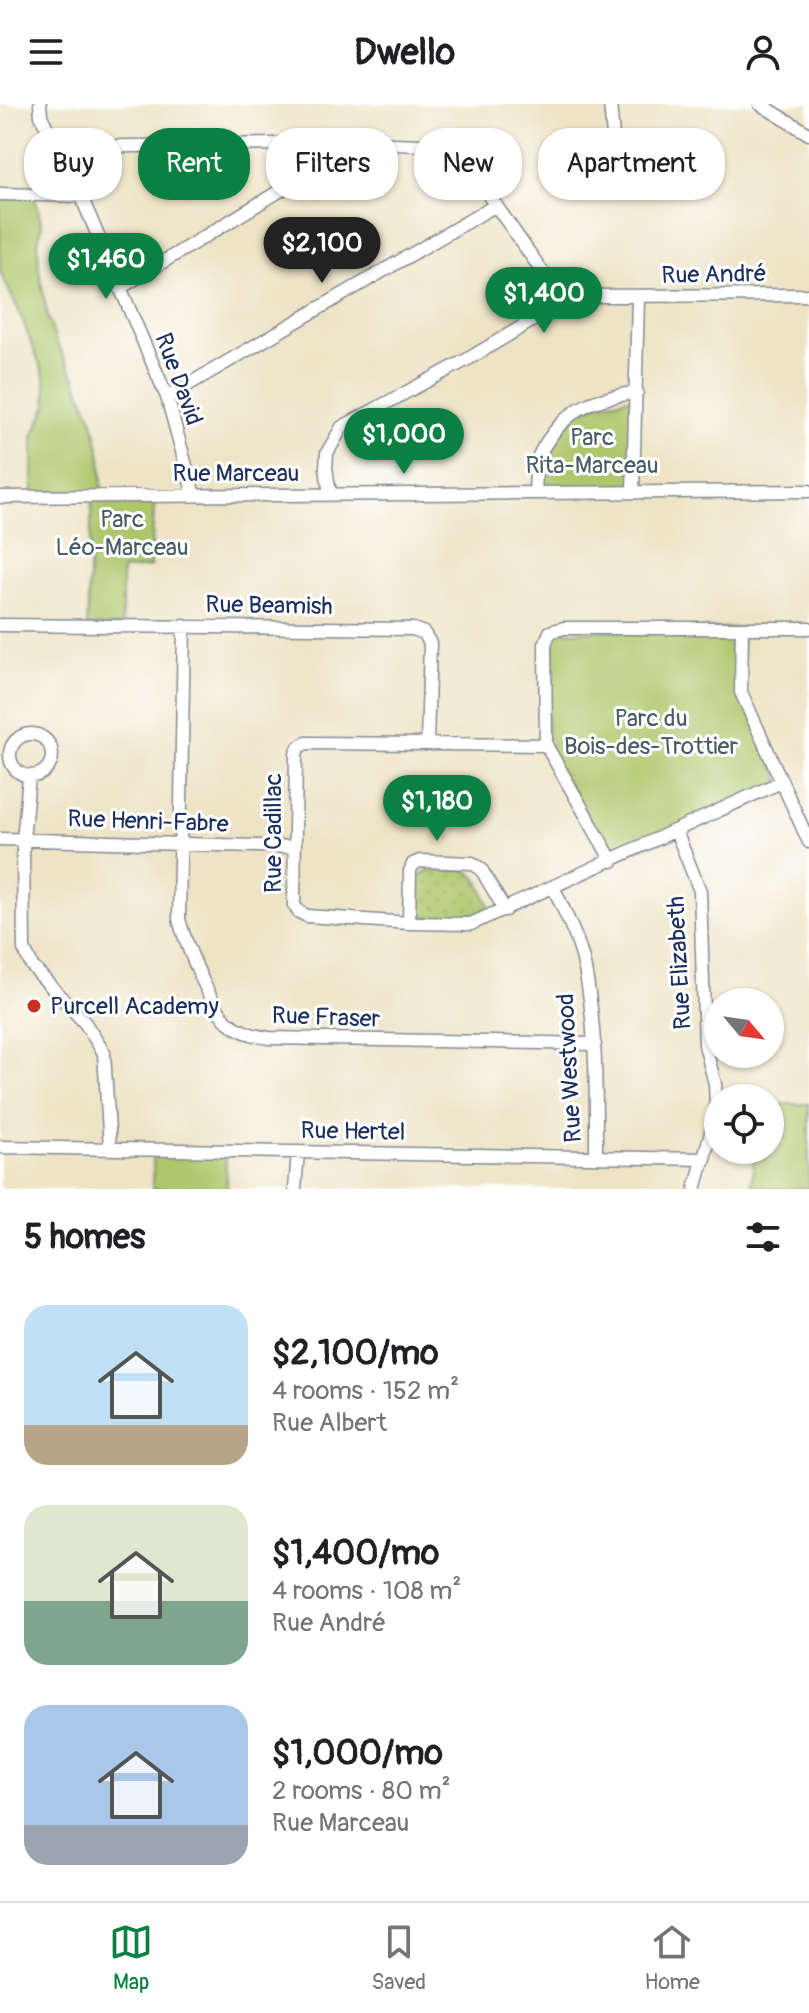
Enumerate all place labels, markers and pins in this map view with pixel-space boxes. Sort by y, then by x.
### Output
pin: $2,100 [257,217,387,285]
pin: $1,460 [41,233,171,301]
pin: $1,400 [479,267,609,335]
pin: $1,000 [339,408,469,476]
pin: $1,180 [372,775,502,843]
place label: Purcell Academy [50,992,219,1021]
marker: Purcell Academy [25,997,43,1015]

